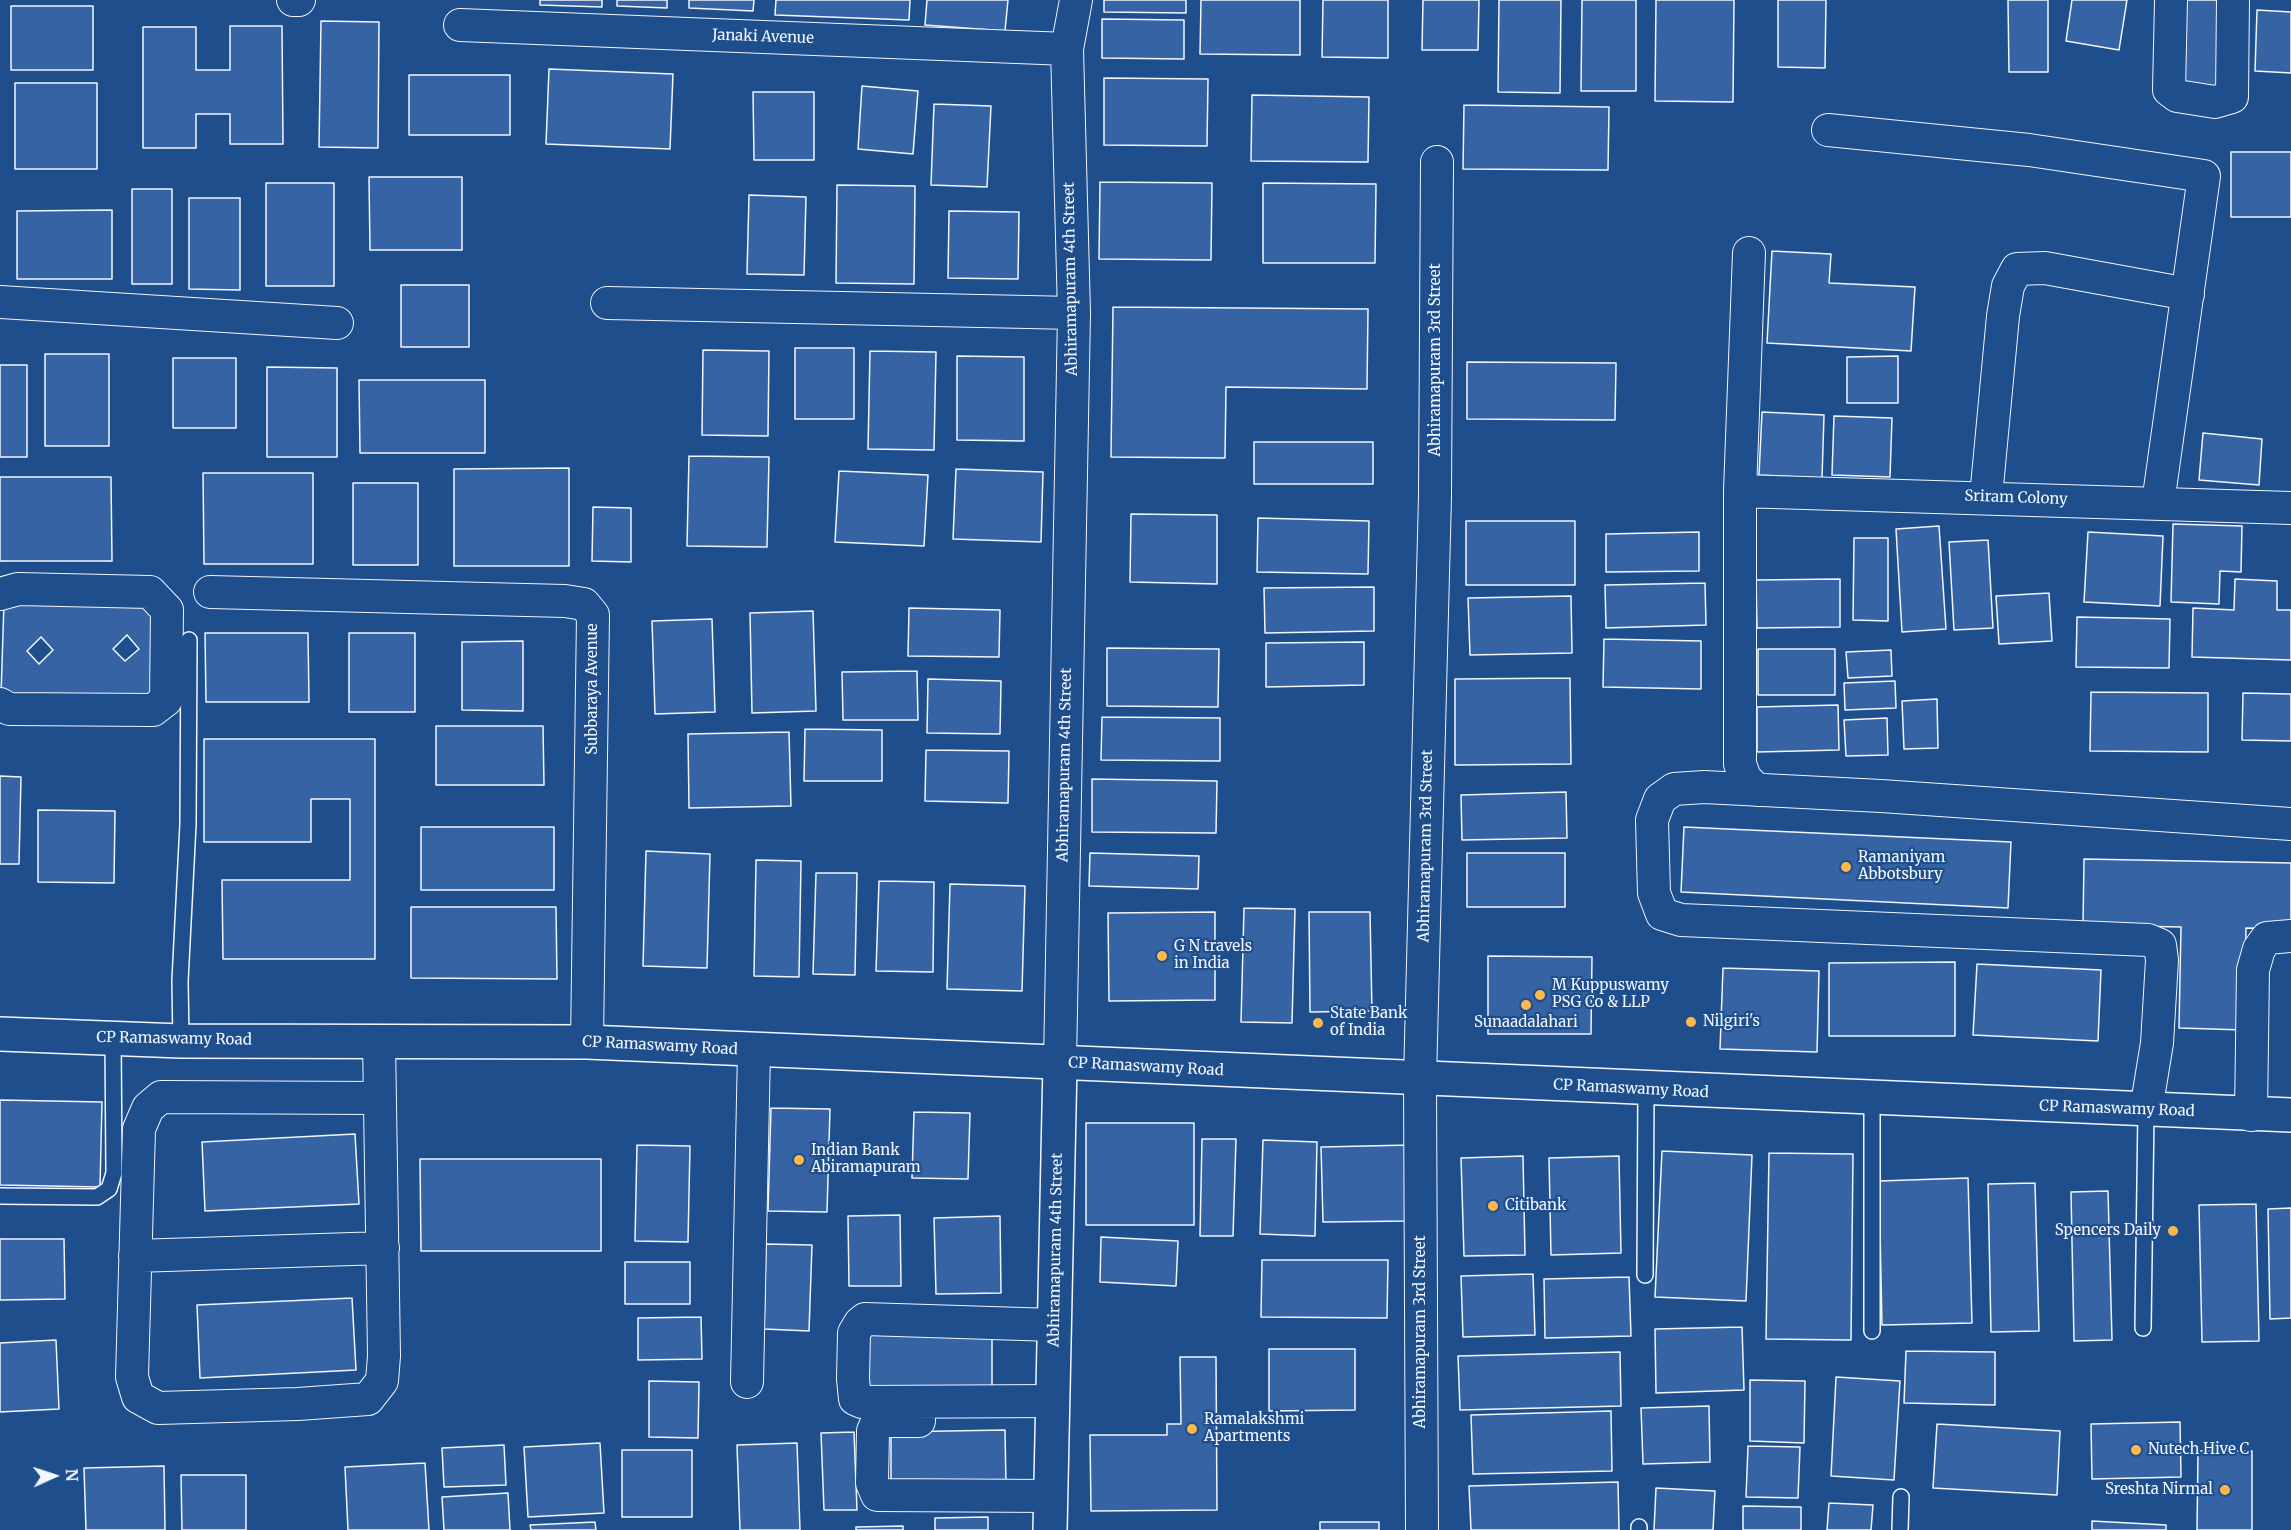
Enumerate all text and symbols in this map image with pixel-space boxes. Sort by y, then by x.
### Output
street label: Janaki Avenue [712,26,814,48]
street label: Abhiramapuram 4th Street [1060,182,1082,376]
street label: Abhiramapuram 3rd Street [1427,263,1445,457]
street label: Sriram Colony [1964,487,2068,509]
street label: Subbaraya Avenue [584,623,602,755]
street label: Abhiramapuram 4th Street [1054,668,1076,862]
street label: Abhiramapuram 3rd Street [1415,749,1437,943]
place label: Ramaniyam Abbotsbury [1858,849,1945,884]
marker: Ramaniyam Abbotsbury [1839,860,1853,874]
place label: G N travels in India [1174,938,1252,973]
marker: G N travels in India [1155,949,1169,963]
place label: M Kuppuswamy PSG Co & LLP [1552,977,1669,1012]
marker: M Kuppuswamy PSG Co & LLP [1533,988,1547,1002]
marker: Sunaadalahari [1519,998,1533,1012]
place label: State Bank of India [1330,1005,1408,1040]
place label: Nilgiri's [1703,1013,1760,1031]
place label: Sunaadalahari [1474,1014,1578,1032]
marker: Nilgiri's [1684,1015,1698,1029]
marker: State Bank of India [1311,1016,1325,1030]
street label: CP Ramaswamy Road [96,1029,252,1049]
street label: CP Ramaswamy Road [582,1033,738,1059]
street label: CP Ramaswamy Road [1068,1054,1224,1080]
street label: CP Ramaswamy Road [1553,1076,1709,1102]
street label: CP Ramaswamy Road [2039,1097,2195,1121]
place label: Indian Bank Abiramapuram [811,1142,921,1177]
marker: Indian Bank Abiramapuram [792,1153,806,1167]
street label: Abhiramapuram 4th Street [1045,1153,1067,1347]
place label: Citibank [1505,1197,1567,1215]
marker: Citibank [1486,1199,1500,1213]
place label: Spencers Daily [2055,1222,2161,1240]
marker: Spencers Daily [2166,1224,2180,1238]
street label: Abhiramapuram 3rd Street [1412,1235,1430,1429]
place label: Ramalakshmi Apartments [1204,1411,1304,1446]
marker: Ramalakshmi Apartments [1185,1422,1199,1436]
place label: Nutech Hive C [2148,1441,2249,1459]
marker: Nutech Hive C [2129,1443,2143,1457]
north arrow [24,1446,84,1506]
text: N [62,1468,82,1482]
place label: Sreshta Nirmal [2105,1481,2213,1499]
marker: Sreshta Nirmal [2218,1483,2232,1497]

